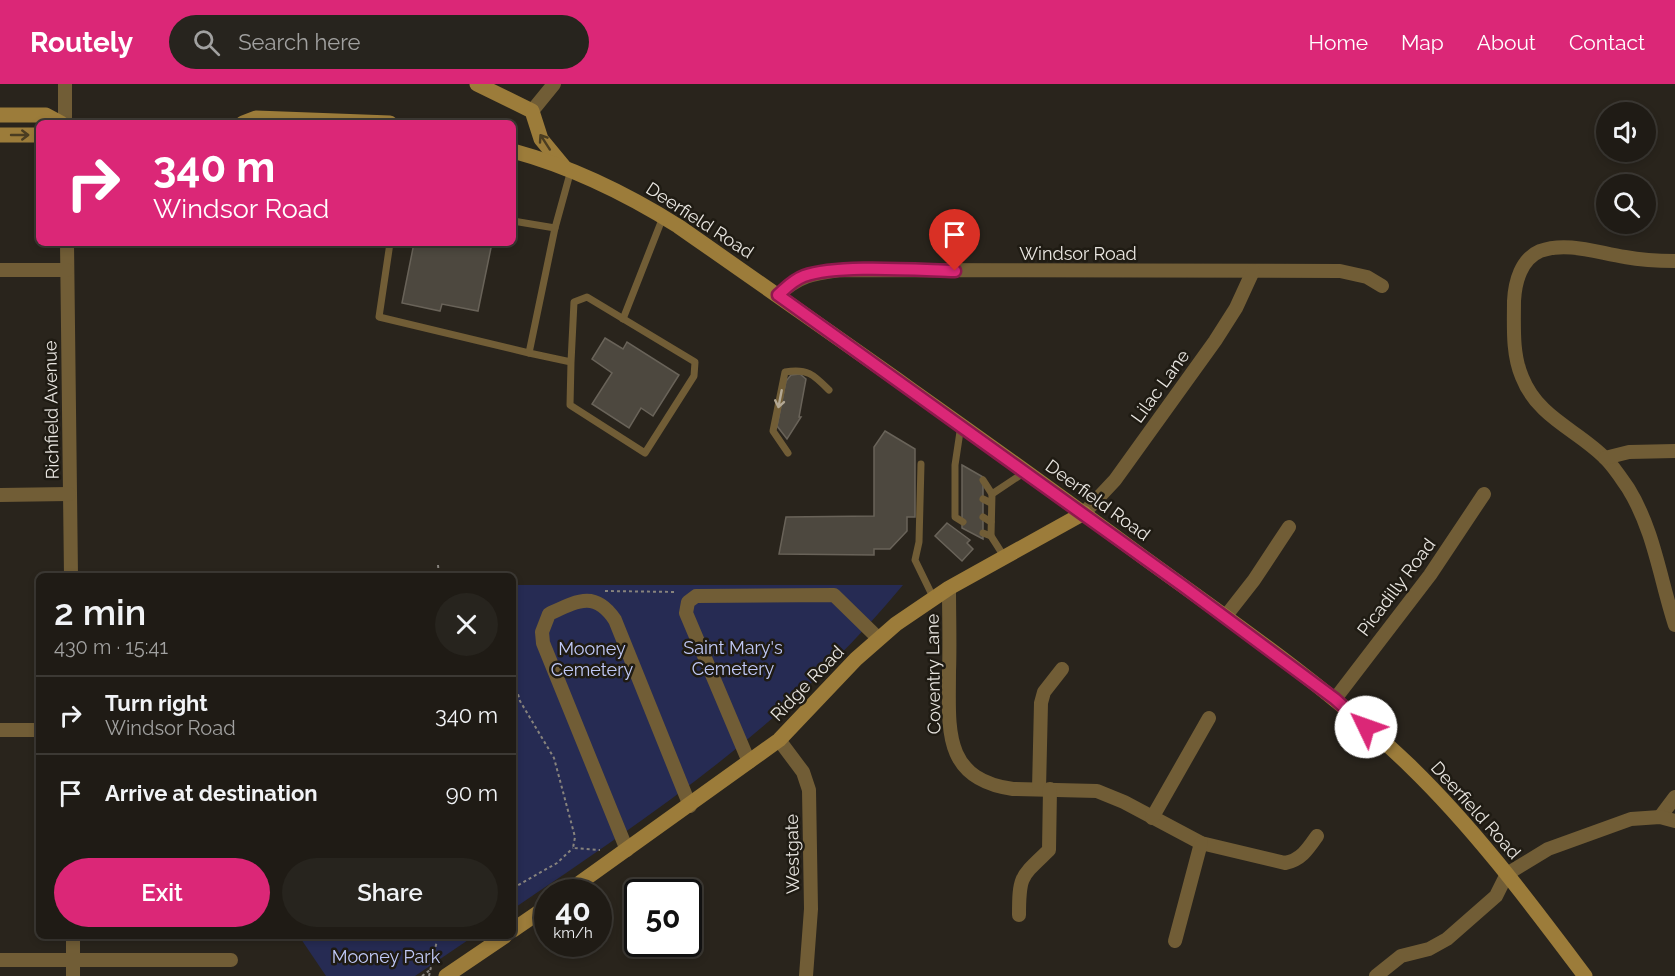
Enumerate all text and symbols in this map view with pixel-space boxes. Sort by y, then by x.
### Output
search box [169,15,589,69]
text: Routely [30,26,133,59]
icon: search [190,26,223,59]
text: Search here [238,29,360,55]
text: Home [1309,30,1368,55]
text: Map [1401,30,1444,55]
text: About [1477,30,1536,55]
text: Contact [1569,30,1645,55]
map controls [1596,102,1656,234]
button: sound [1596,102,1656,162]
one-way arrow [9,129,29,141]
one-way arrow [539,134,551,150]
text: 340 m [153,143,275,192]
icon: right [54,144,132,222]
button: search [1596,174,1656,234]
street label: Deerfield Road [642,177,758,263]
text: Windsor Road [153,193,329,224]
pin [929,209,980,271]
icon: arrive [938,218,971,251]
street label: Windsor Road [1019,243,1137,264]
street label: Richfield Avenue [39,340,63,480]
street label: Lilac Lane [1127,345,1194,427]
one-way arrow [774,389,785,408]
street label: Deerfield Road [1042,455,1154,545]
street label: Picadilly Road [1353,534,1439,640]
text: 2 min [54,591,146,633]
button: close [435,593,498,656]
street label: Coventry Lane [921,613,945,734]
text: 430 m · 15:41 [54,635,168,659]
park label: Saint Mary's Cemetery [683,637,783,679]
park label: Mooney Cemetery [551,638,633,680]
street label: Ridge Road [766,641,848,725]
text: Turn right [105,690,208,716]
position arrow [1334,695,1398,759]
icon: right [54,699,87,732]
text: 340 m [435,702,498,728]
text: Windsor Road [105,716,236,740]
street label: Deerfield Road [1427,757,1525,863]
icon: arrive [54,777,87,810]
text: Arrive at destination [105,780,318,806]
text: 90 m [446,780,498,806]
street label: Westgate [781,813,803,894]
button: Exit [54,858,270,927]
button: Share [282,858,498,927]
speed limit sign: 50 [624,879,702,957]
text: 40 [555,893,591,928]
text: km/h [553,924,593,942]
park label: Mooney Park [332,946,441,967]

